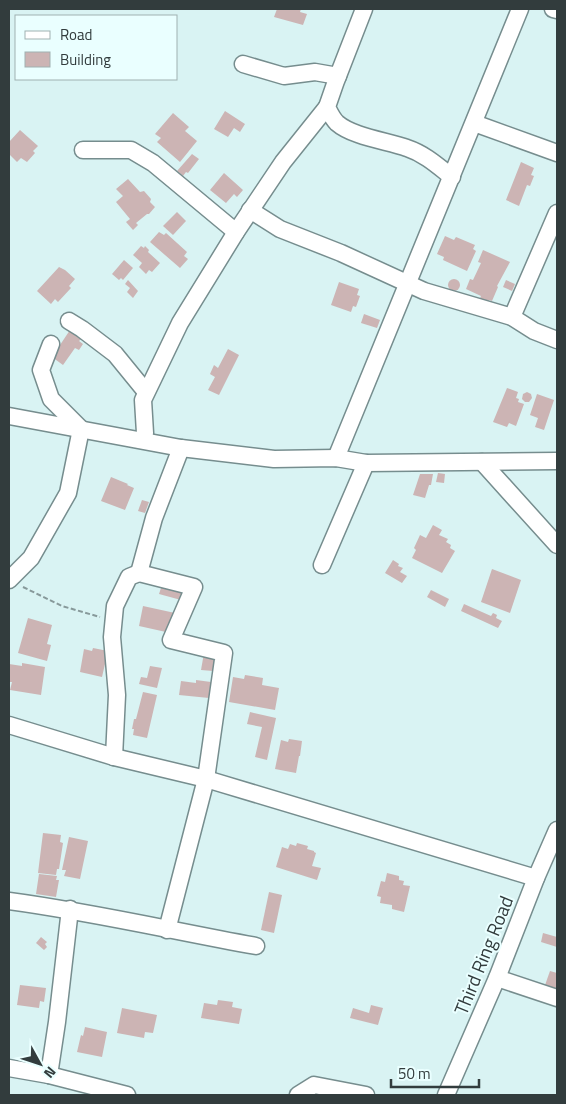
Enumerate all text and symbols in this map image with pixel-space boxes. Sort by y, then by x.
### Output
legend [15,15,178,80]
text: Road [60,23,92,46]
text: Building [60,48,111,71]
street label: Third Ring Road [446,891,520,1019]
north arrow [15,1039,65,1089]
scale bar [391,1056,478,1088]
text: N [39,1062,62,1083]
text: 50 m [398,1062,431,1085]

